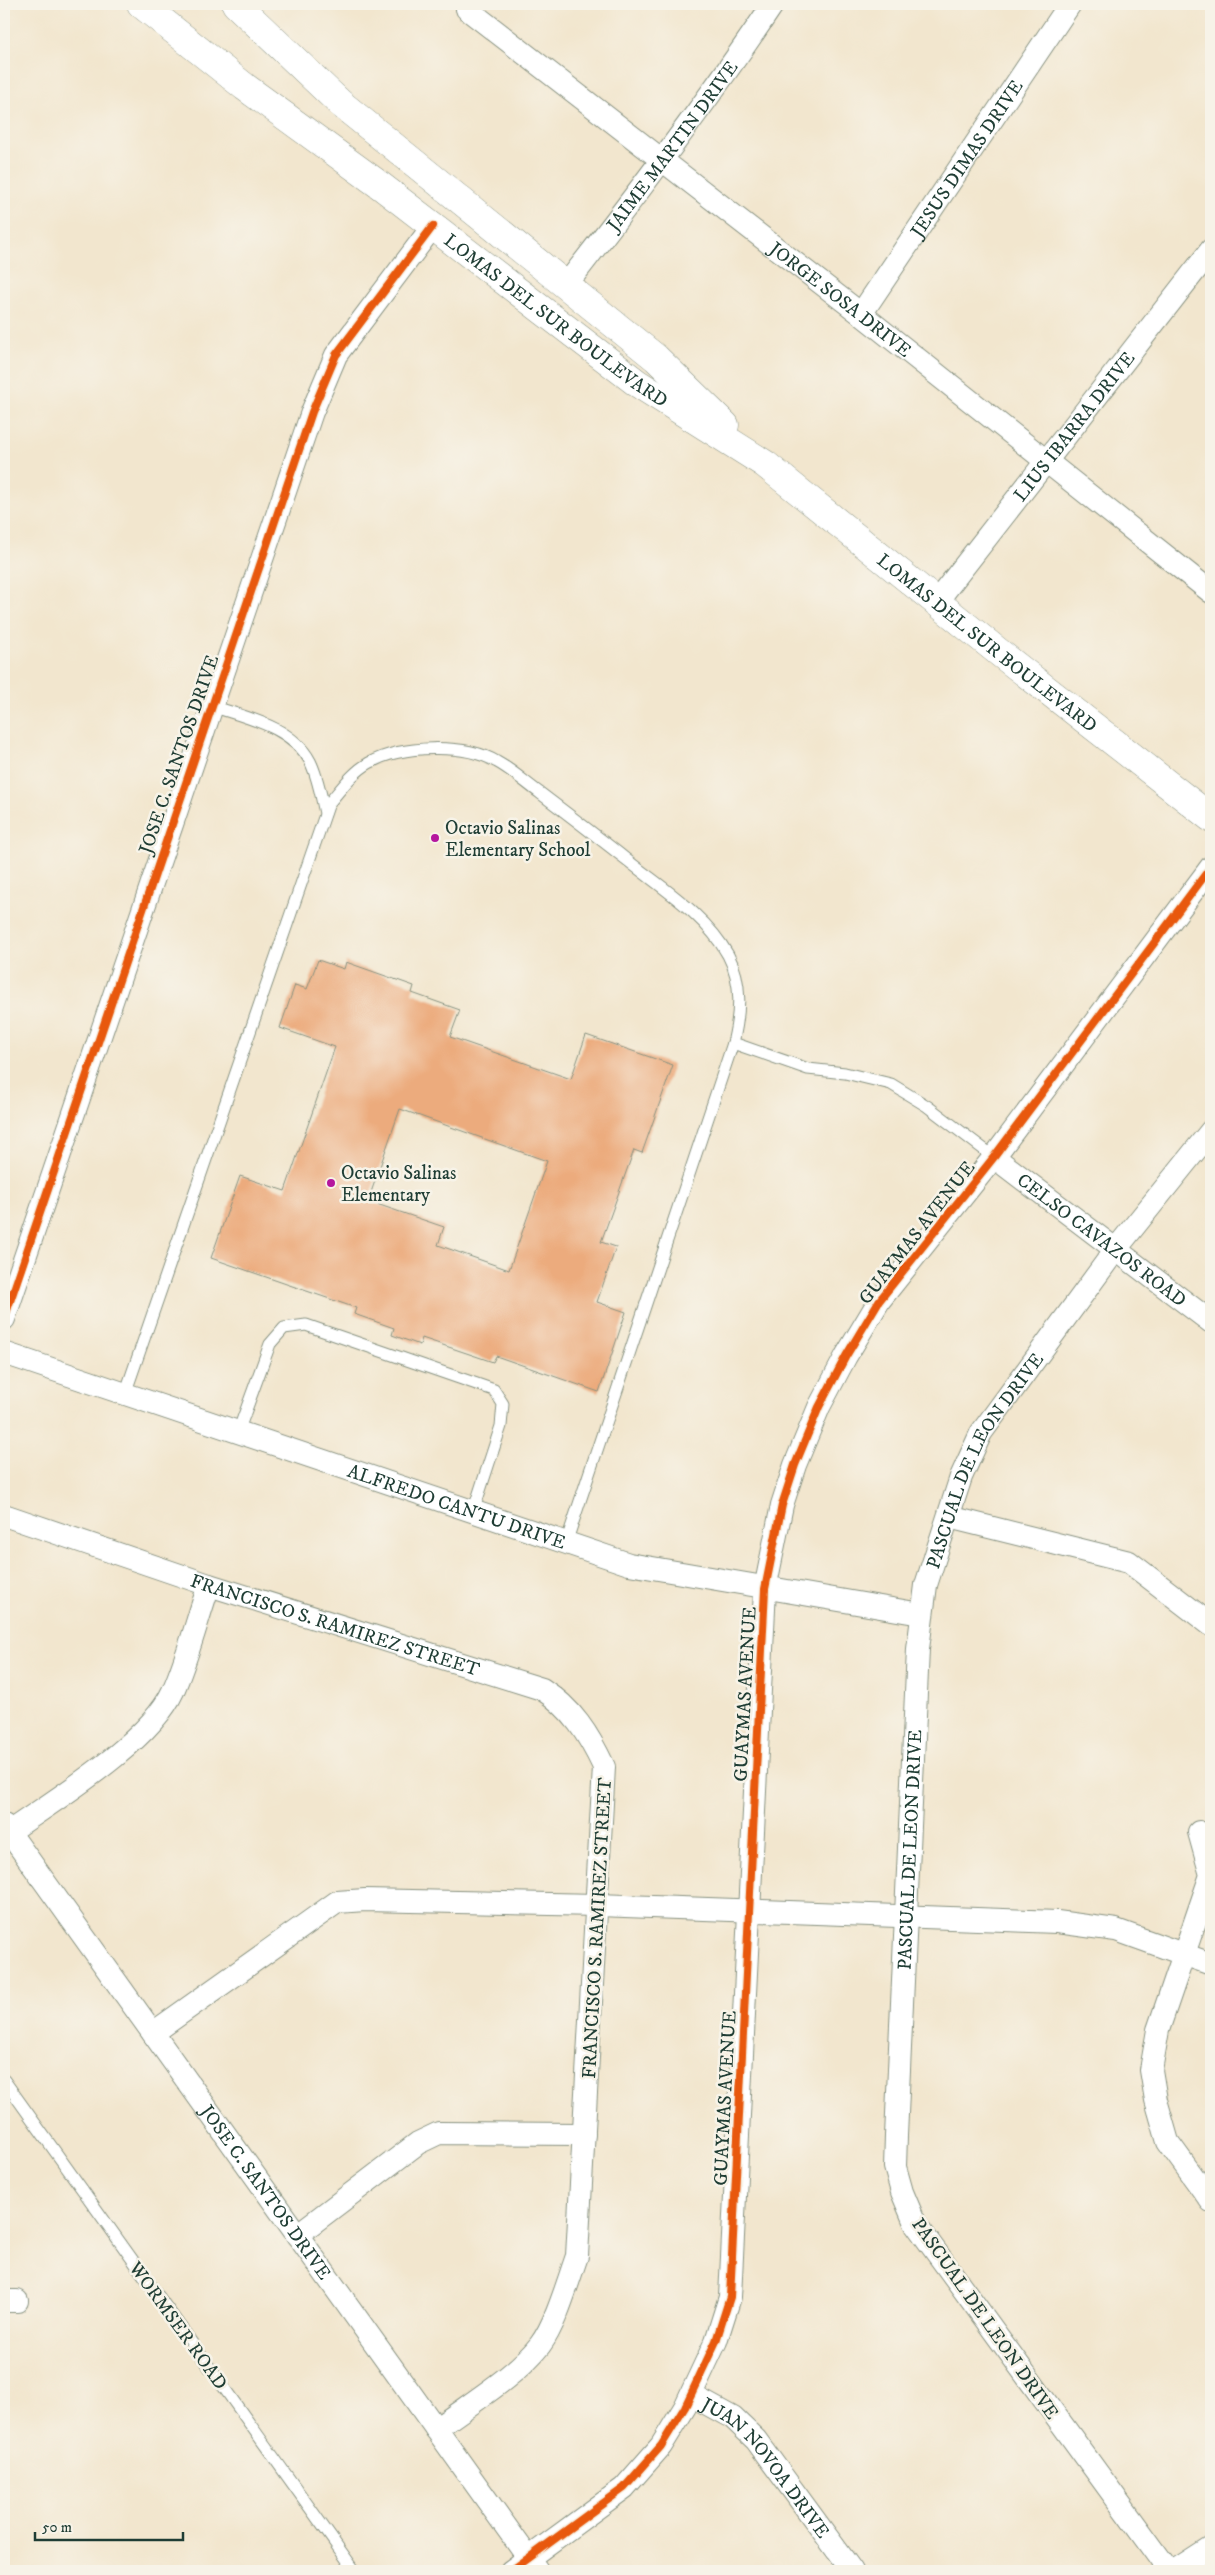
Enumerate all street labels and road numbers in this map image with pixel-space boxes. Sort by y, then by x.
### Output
street label: JAIME MARTIN DRIVE [601,57,743,238]
street label: JESUS DIMAS DRIVE [905,76,1029,244]
street label: LOMAS DEL SUR BOULEVARD [439,229,672,413]
street label: JORGE SOSA DRIVE [763,236,916,363]
street label: LIUS IBARRA DRIVE [1009,347,1140,506]
street label: LOMAS DEL SUR BOULEVARD [872,549,1101,738]
street label: JOSE C. SANTOS DRIVE [134,652,224,859]
street label: GUAYMAS AVENUE [854,1157,980,1309]
street label: CELSO CAVAZOS ROAD [1012,1169,1191,1312]
street label: PASCUAL DE LEON DRIVE [922,1349,1049,1572]
street label: ALFREDO CANTU DRIVE [344,1460,568,1555]
street label: FRANCISCO S. RAMIREZ STREET [187,1570,483,1682]
street label: GUAYMAS AVENUE [729,1606,762,1782]
street label: PASCUAL DE LEON DRIVE [894,1729,927,1971]
street label: FRANCISCO S. RAMIREZ STREET [578,1776,617,2079]
street label: GUAYMAS AVENUE [709,2010,742,2186]
street label: JOSE C. SANTOS DRIVE [194,2099,335,2284]
street label: PASCUAL DE LEON DRIVE [906,2214,1063,2424]
street label: WORMSER ROAD [123,2257,232,2394]
street label: JUAN NOVOA DRIVE [696,2392,834,2543]

